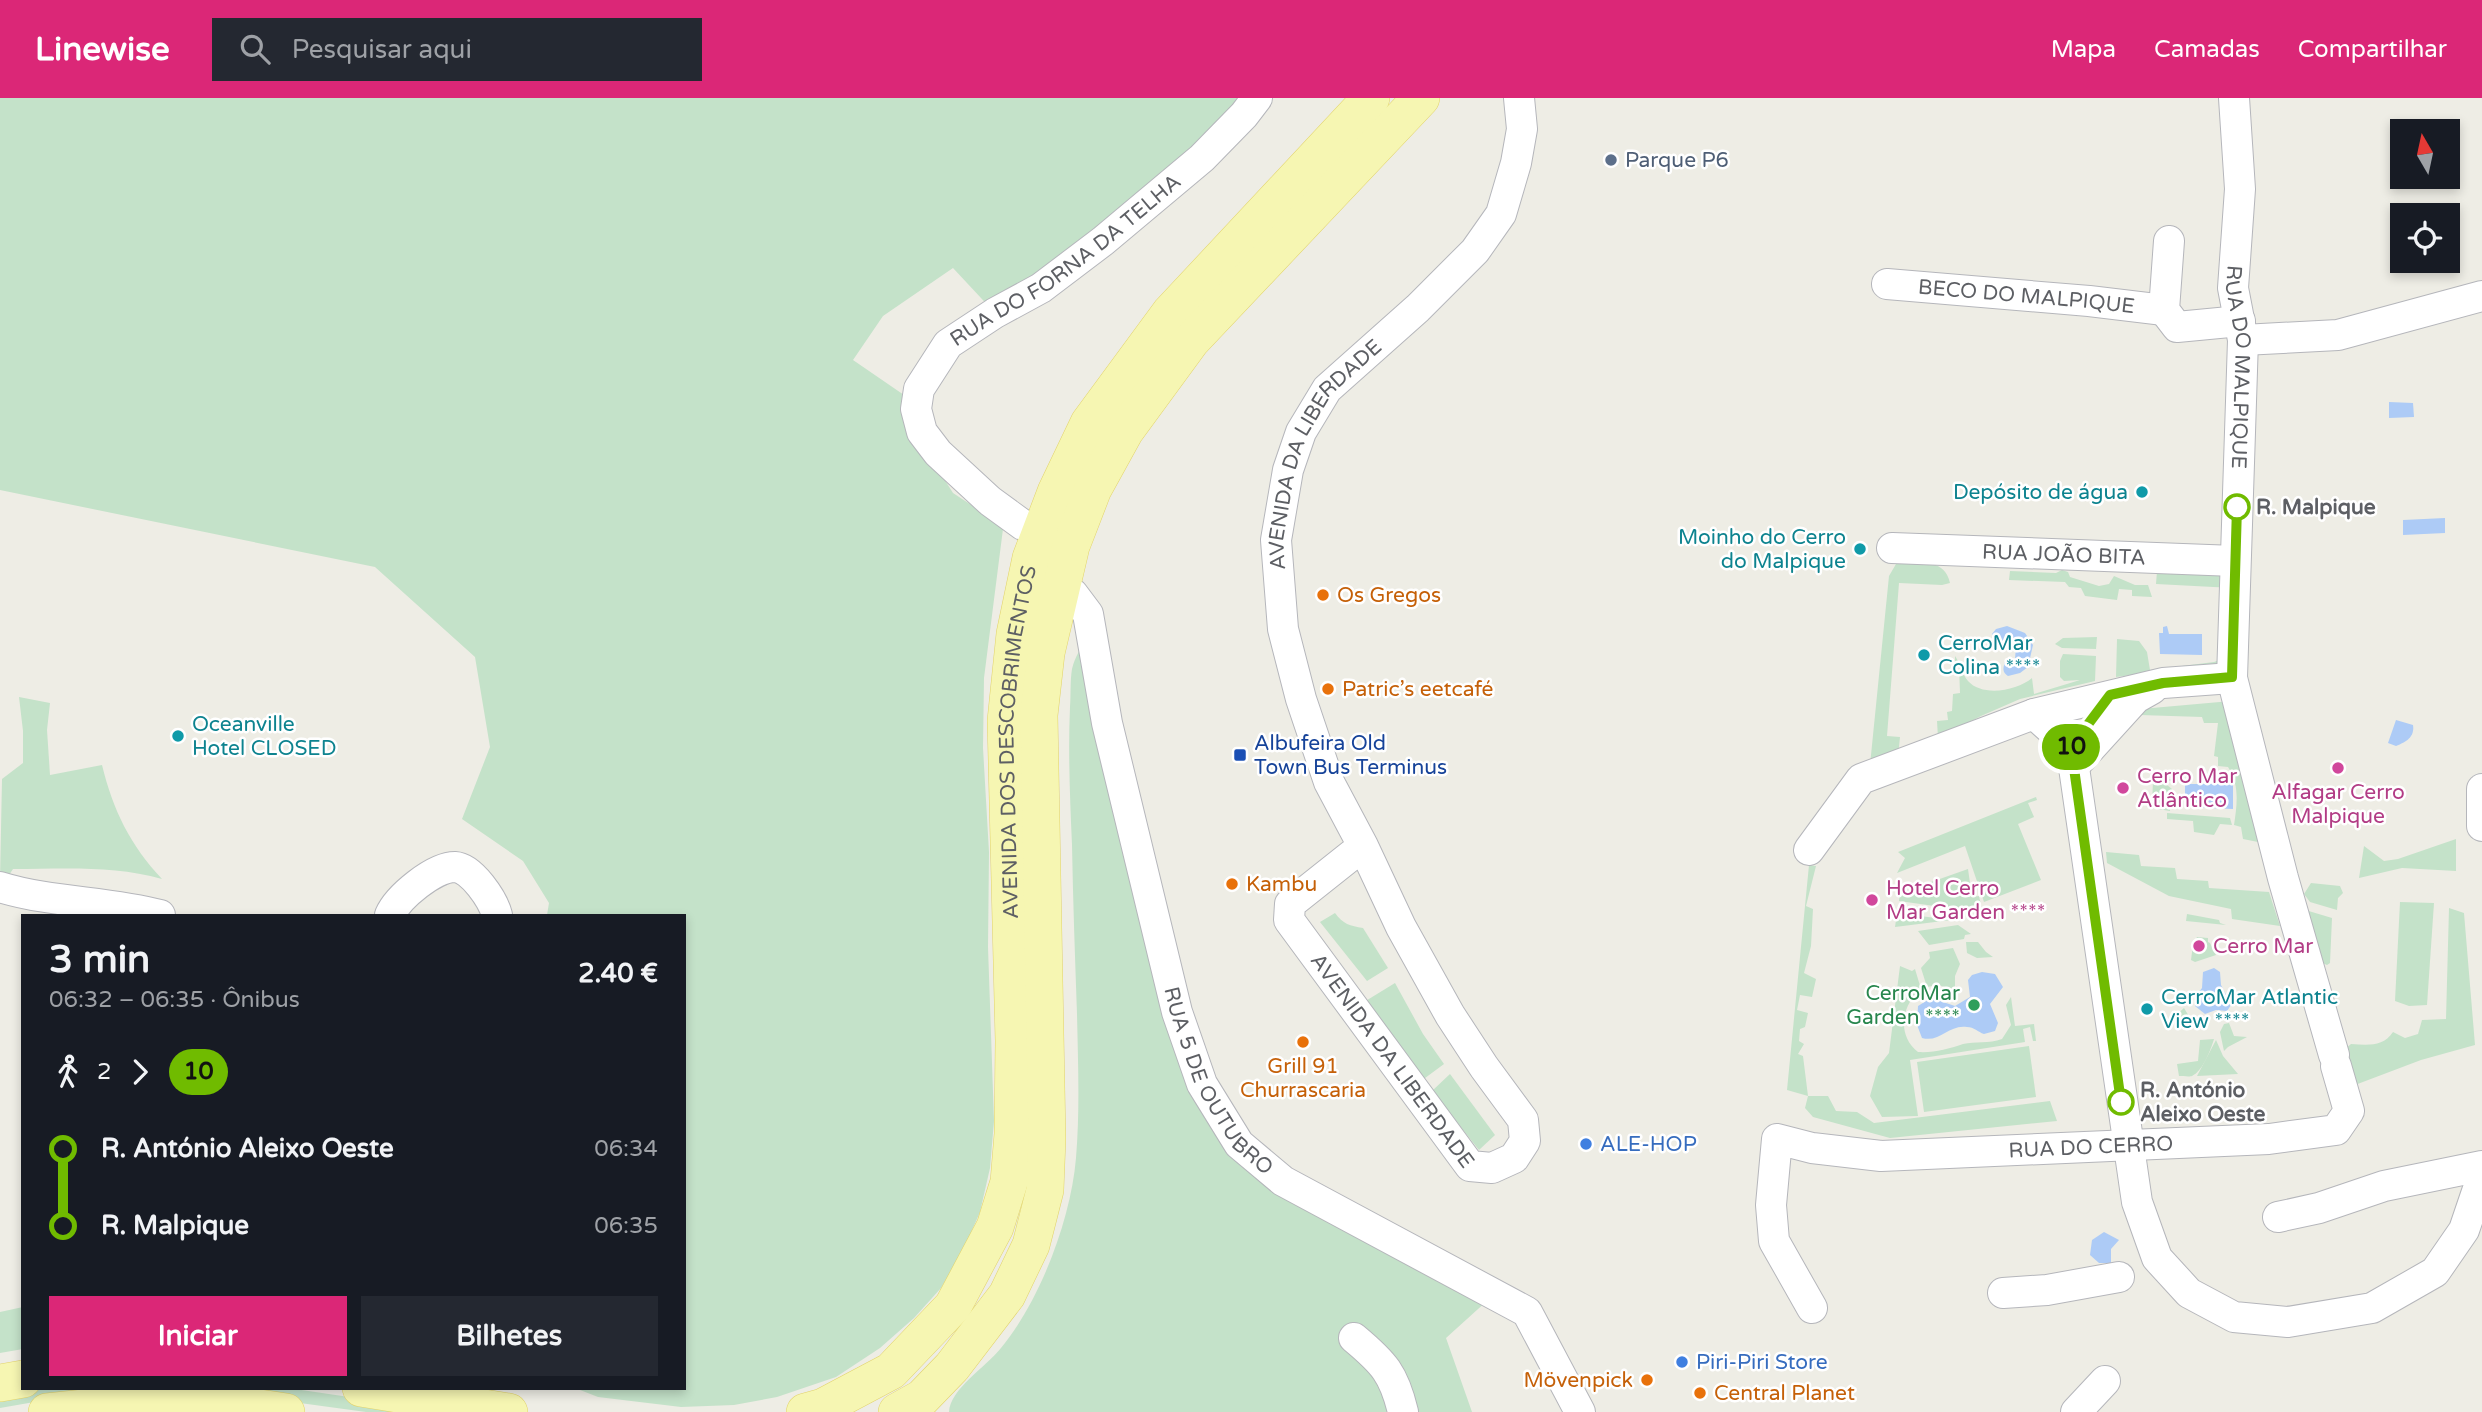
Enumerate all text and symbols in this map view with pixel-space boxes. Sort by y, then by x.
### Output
search box [212,18,702,81]
text: Linewise [35,30,170,69]
icon: search [236,30,274,68]
text: Pesquisar aqui [292,34,472,65]
text: Mapa [2051,35,2116,64]
text: Camadas [2154,35,2260,64]
text: Compartilhar [2298,35,2447,64]
north arrow [2390,119,2460,189]
map controls [2390,119,2460,273]
place label: Parque P6 [1625,148,1729,173]
marker: Parque P6 [1603,152,1619,168]
street label: RUA DO FORNA DA TELHA [945,169,1186,352]
button: locate [2390,203,2460,273]
street label: RUA DO MALPIQUE [2219,264,2256,469]
street label: BECO DO MALPIQUE [1917,274,2136,319]
street label: AVENIDA DA LIBERDADE [1264,334,1387,571]
place label: Depósito de água [1953,480,2128,505]
marker: Depósito de água [2134,484,2150,500]
marker: R. Malpique [2224,494,2250,520]
place label: R. Malpique [2256,495,2376,520]
place label: Moinho do Cerro do Malpique [1678,525,1846,574]
street label: RUA JOÃO BITA [1982,539,2146,570]
marker: Moinho do Cerro do Malpique [1852,541,1868,557]
street label: AVENIDA DOS DESCOBRIMENTOS [993,563,1042,919]
place label: Os Gregos [1337,583,1441,608]
marker: Os Gregos [1315,587,1331,603]
place label: CerroMar Colina **** [1938,631,2041,680]
marker: CerroMar Colina **** [1916,647,1932,663]
place label: Patric’s eetcafé [1342,677,1494,702]
marker: Patric’s eetcafé [1320,681,1336,697]
place label: Oceanville Hotel CLOSED [192,712,337,761]
line badge: 10 [2039,724,2102,770]
marker: Oceanville Hotel CLOSED [170,728,186,744]
place label: Albufeira Old Town Bus Terminus [1254,731,1447,780]
text: 10 [2056,732,2086,761]
marker: Albufeira Old Town Bus Terminus [1232,747,1248,763]
marker: Alfagar Cerro Malpique [2330,760,2346,776]
place label: Cerro Mar Atlântico [2137,764,2237,813]
marker: Cerro Mar Atlântico [2115,780,2131,796]
place label: Alfagar Cerro Malpique [2271,780,2405,829]
place label: Kambu [1246,872,1317,897]
marker: Kambu [1224,876,1240,892]
place label: Hotel Cerro Mar Garden **** [1886,876,2045,925]
marker: Hotel Cerro Mar Garden **** [1864,892,1880,908]
place label: Cerro Mar [2213,934,2313,959]
text: 3 min [49,937,150,983]
marker: Cerro Mar [2191,938,2207,954]
street label: AVENIDA DA LIBERDADE [1305,949,1480,1173]
text: 2.40 € [578,958,658,989]
place label: CerroMar Garden **** [1846,981,1960,1030]
street label: RUA 5 DE OUTUBRO [1159,984,1278,1180]
place label: CerroMar Atlantic View **** [2161,985,2338,1034]
text: 06:32 – 06:35 · Ônibus [49,986,300,1014]
marker: CerroMar Garden **** [1966,997,1982,1013]
marker: CerroMar Atlantic View **** [2139,1001,2155,1017]
marker: Grill 91 Churrascaria [1295,1034,1311,1050]
icon: walk [49,1053,87,1091]
icon: forward [121,1053,159,1091]
place label: Grill 91 Churrascaria [1240,1054,1366,1103]
text: 10 [183,1057,214,1086]
text: 2 [97,1058,111,1086]
place label: R. António Aleixo Oeste [2140,1078,2266,1127]
marker: R. António Aleixo Oeste [2108,1089,2134,1115]
street label: RUA DO CERRO [2008,1131,2174,1163]
place label: ALE-HOP [1600,1132,1697,1157]
text: R. António Aleixo Oeste [101,1133,394,1164]
text: 06:34 [594,1135,658,1163]
marker: ALE-HOP [1578,1136,1594,1152]
text: R. Malpique [101,1210,249,1241]
text: 06:35 [594,1212,658,1240]
button: Iniciar [49,1296,347,1376]
button: Bilhetes [361,1296,658,1376]
place label: Piri-Piri Store [1696,1350,1828,1375]
marker: Piri-Piri Store [1674,1354,1690,1370]
place label: Mövenpick [1524,1368,1633,1393]
marker: Mövenpick [1639,1372,1655,1388]
place label: Central Planet [1714,1381,1855,1406]
marker: Central Planet [1692,1385,1708,1401]

